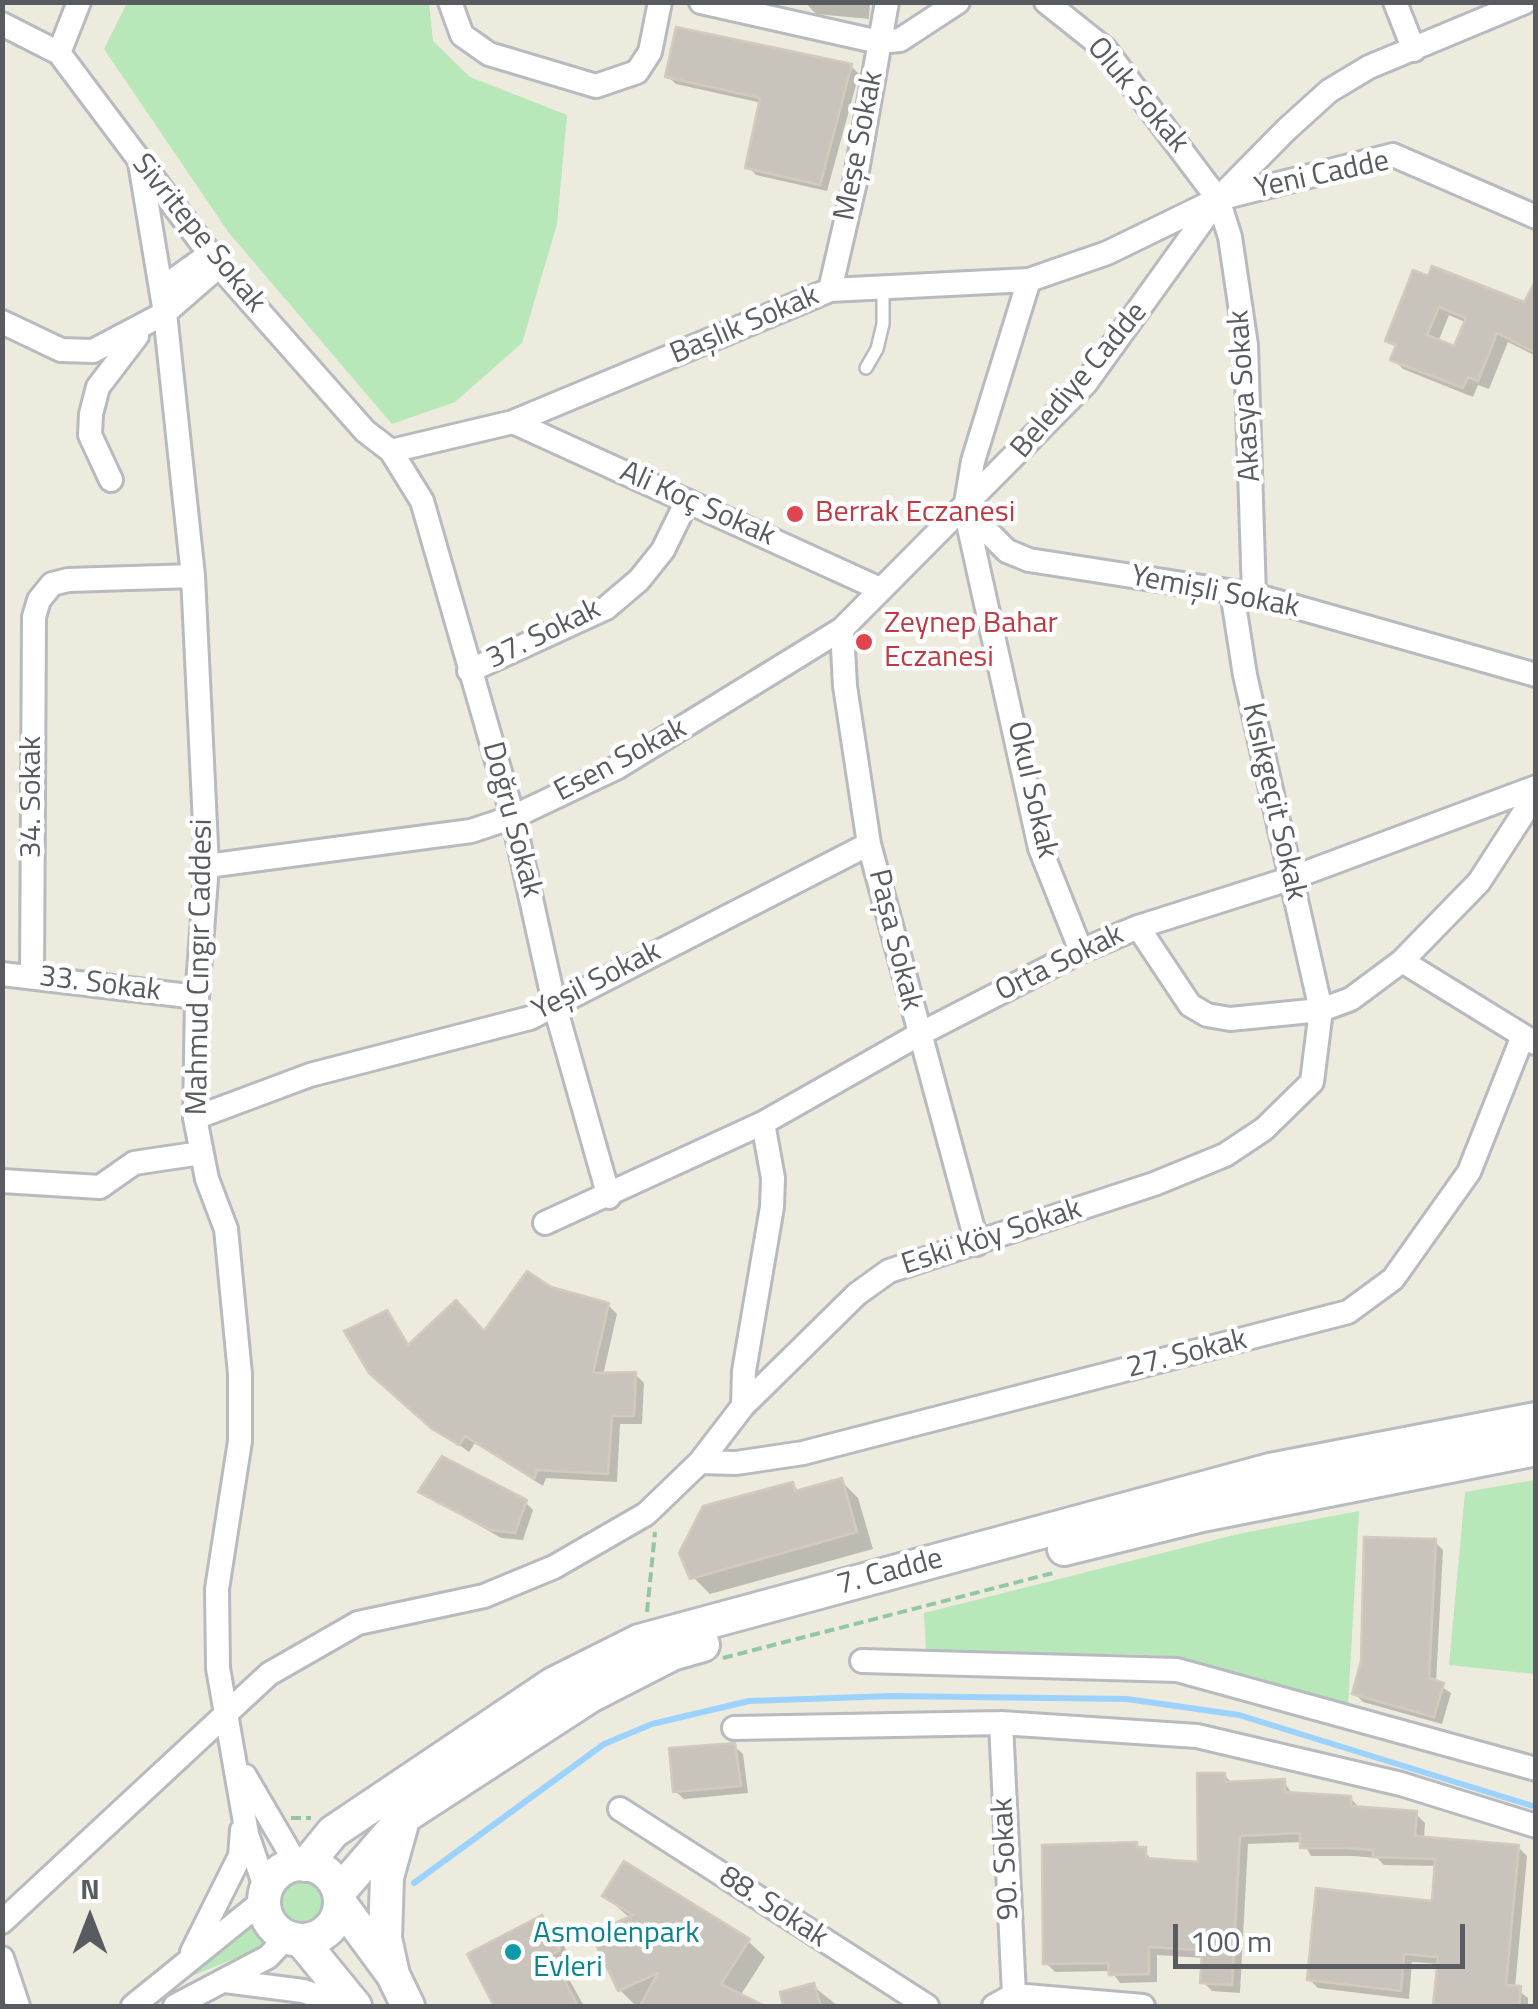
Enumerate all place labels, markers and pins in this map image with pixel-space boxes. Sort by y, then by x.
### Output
place label: Berrak Eczanesi [815,496,1015,532]
marker: Berrak Eczanesi [784,503,806,525]
place label: Zeynep Bahar Eczanesi [884,607,1058,678]
marker: Zeynep Bahar Eczanesi [853,631,875,653]
place label: Asmolenpark Evleri [533,1917,700,1988]
marker: Asmolenpark Evleri [502,1941,524,1963]

